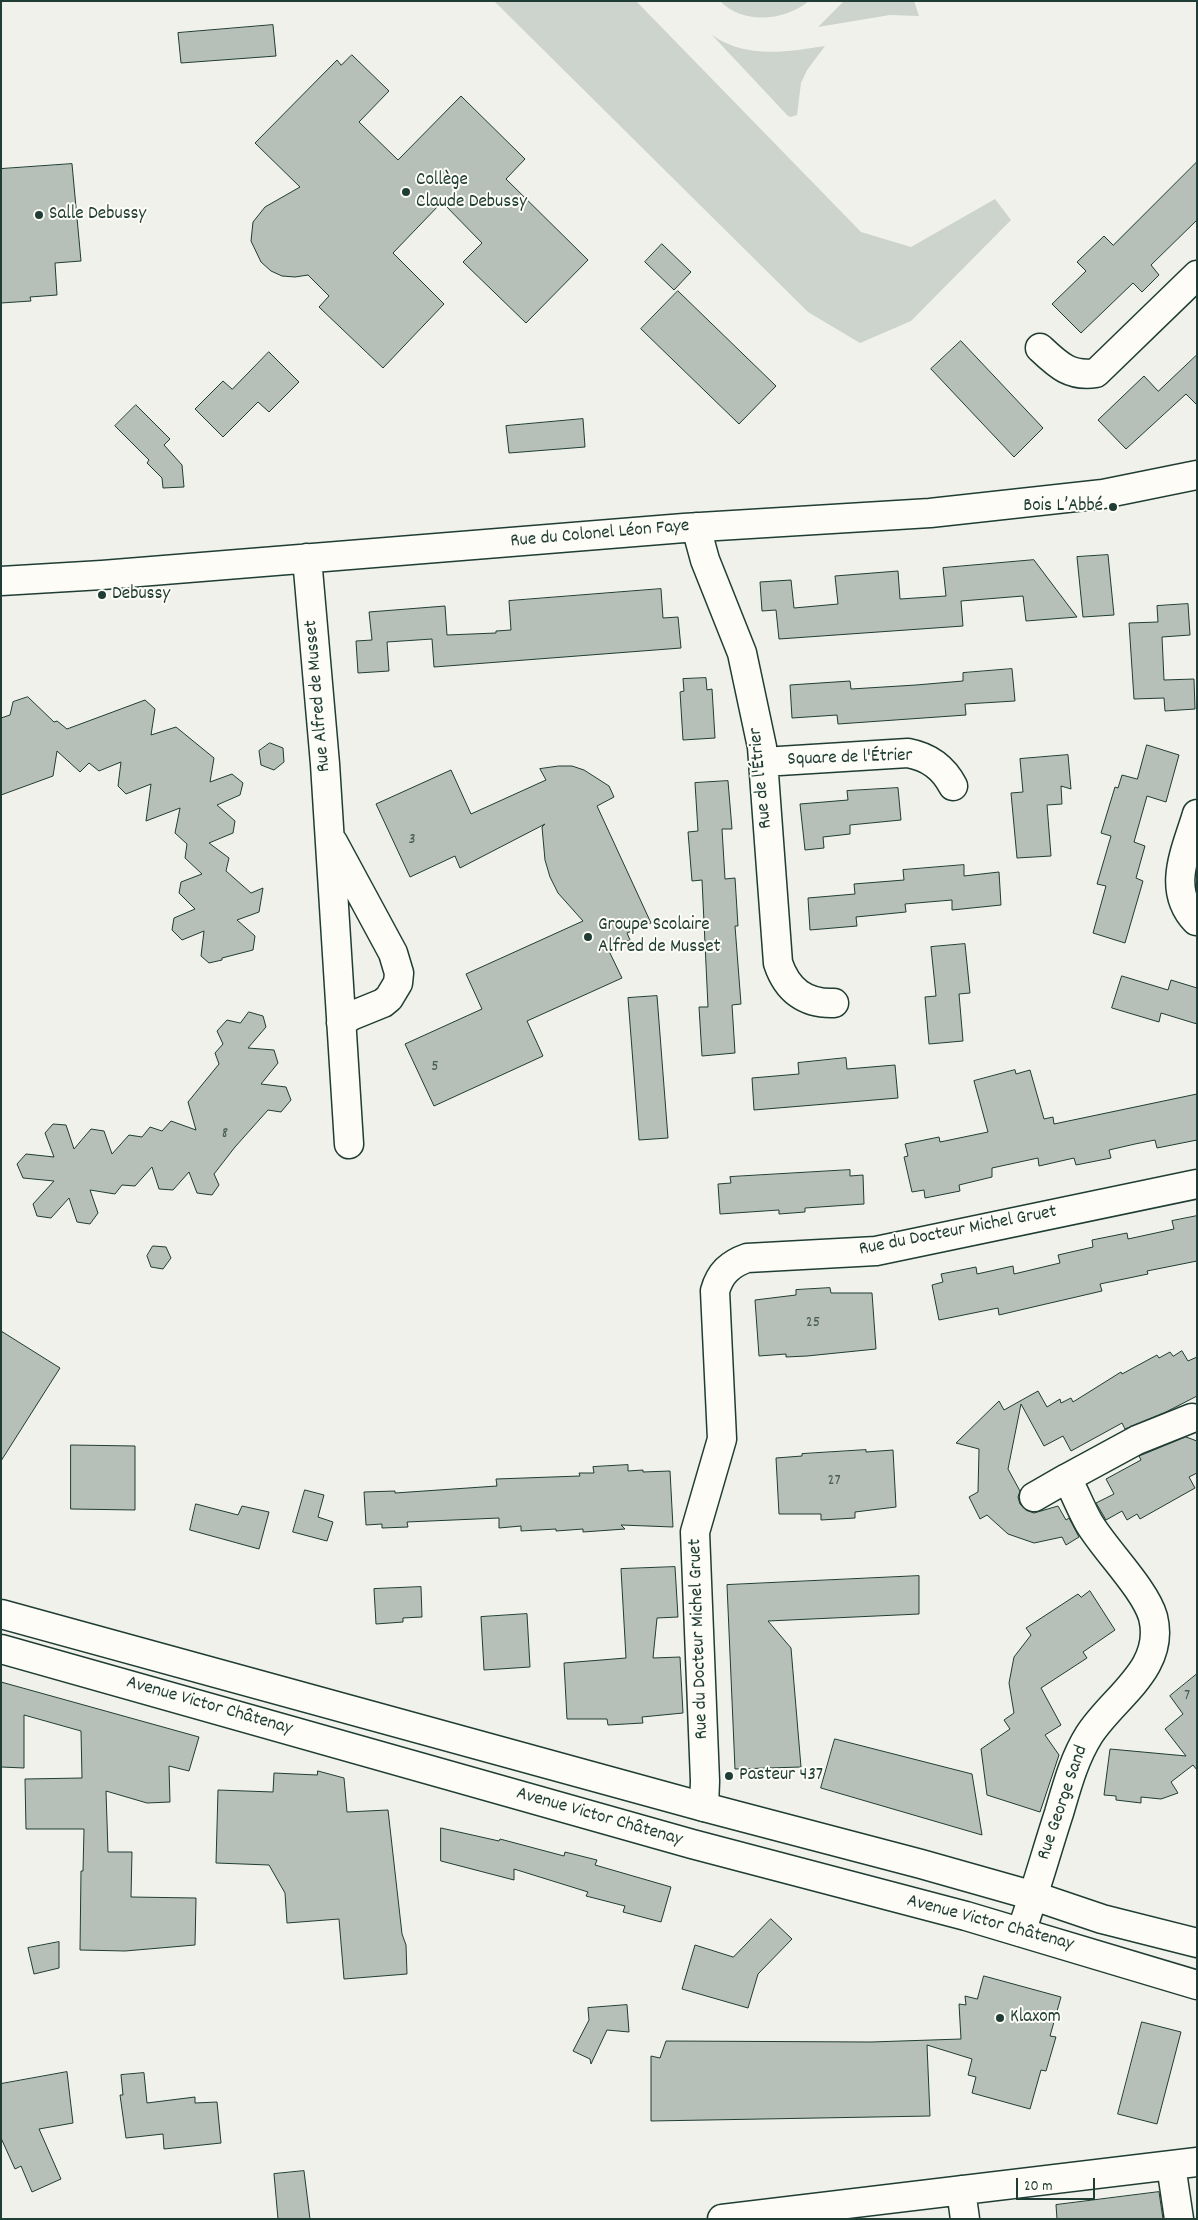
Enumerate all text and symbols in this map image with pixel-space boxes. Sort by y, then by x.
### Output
place label: Collège Claude Debussy [416,170,527,214]
marker: Collège Claude Debussy [400,186,412,198]
place label: Salle Debussy [49,204,146,226]
marker: Salle Debussy [33,209,45,221]
place label: Bois L’Abbé [1023,496,1103,518]
marker: Bois L’Abbé [1107,501,1119,513]
street label: Rue du Colonel Léon Faye [510,516,690,554]
place label: Debussy [112,584,170,606]
marker: Debussy [96,589,108,601]
street label: Rue Alfred de Musset [301,619,337,773]
street label: Rue de l'Étrier [745,726,779,830]
street label: Square de l'Étrier [787,745,913,773]
house number: 3 [408,831,416,851]
place label: Groupe Scolaire Alfred de Musset [598,915,721,959]
marker: Groupe Scolaire Alfred de Musset [582,931,594,943]
house number: 5 [431,1058,439,1078]
house number: 8 [222,1125,228,1145]
street label: Rue du Docteur Michel Gruet [857,1202,1059,1262]
house number: 25 [806,1314,820,1334]
house number: 27 [827,1472,841,1492]
street label: Rue du Docteur Michel Gruet [685,1538,715,1740]
street label: Avenue Victor Châtenay [123,1672,295,1742]
house number: 7 [1184,1687,1190,1707]
street label: Rue George Sand [1034,1743,1094,1863]
place label: Pasteur 437 [739,1765,823,1787]
marker: Pasteur 437 [723,1770,735,1782]
street label: Avenue Victor Châtenay [513,1783,685,1853]
street label: Avenue Victor Châtenay [904,1891,1076,1957]
place label: Klaxom [1010,2007,1061,2029]
marker: Klaxom [994,2012,1006,2024]
scale bar [1018,2168,1097,2200]
text: 20 m [1024,2176,1052,2198]

